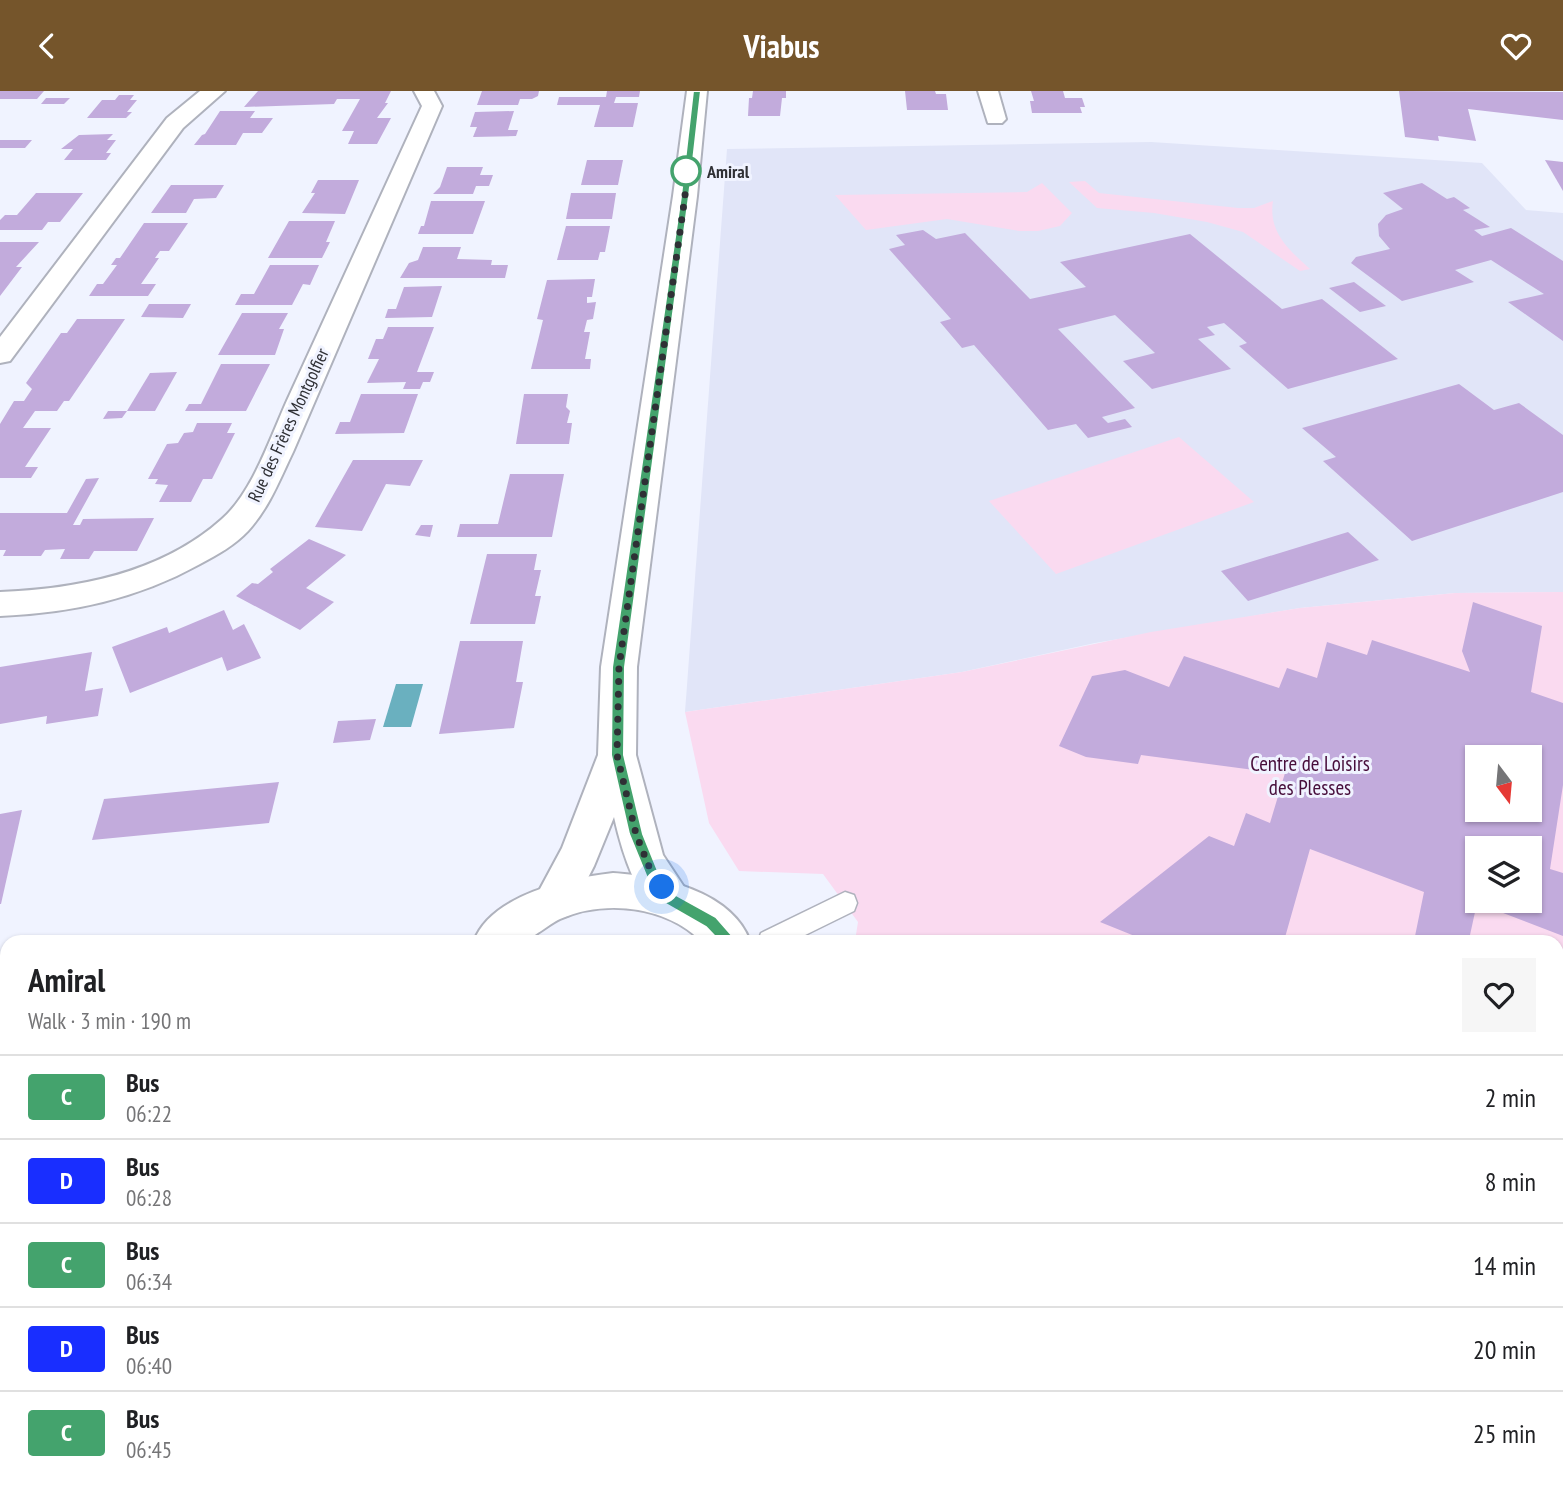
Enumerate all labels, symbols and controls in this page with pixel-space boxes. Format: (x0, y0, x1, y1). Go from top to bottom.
text: Viabus (743, 25, 820, 67)
icon: back (28, 27, 66, 65)
icon: heart (1497, 27, 1535, 65)
marker: Amiral (671, 156, 701, 186)
place label: Amiral (706, 160, 750, 183)
street label: Rue des Frères Montgolfier (242, 344, 334, 505)
north arrow (1465, 745, 1542, 823)
map controls (1465, 745, 1542, 913)
park label: Centre de Loisirs des Plesses (1250, 750, 1370, 801)
button: layers (1465, 836, 1542, 913)
your location (644, 869, 679, 904)
text: Amiral (28, 958, 105, 1001)
button: heart (1462, 958, 1536, 1032)
text: Walk · 3 min · 190 m (28, 1006, 191, 1035)
text: Bus (126, 1066, 159, 1099)
text: C (61, 1081, 72, 1112)
text: 2 min (1485, 1081, 1536, 1114)
text: 06:22 (126, 1099, 172, 1128)
text: Bus (126, 1150, 159, 1183)
text: D (60, 1165, 73, 1196)
text: 8 min (1485, 1165, 1536, 1198)
text: 06:28 (126, 1183, 172, 1212)
text: Bus (126, 1234, 159, 1267)
text: C (61, 1249, 72, 1280)
text: 14 min (1473, 1249, 1536, 1282)
text: 06:34 (126, 1267, 172, 1296)
text: Bus (126, 1318, 159, 1351)
text: D (60, 1333, 73, 1364)
text: 20 min (1473, 1333, 1536, 1366)
text: 06:40 (126, 1351, 172, 1380)
text: Bus (126, 1402, 159, 1435)
text: C (61, 1417, 72, 1448)
text: 25 min (1473, 1417, 1536, 1450)
text: 06:45 (126, 1435, 172, 1464)

